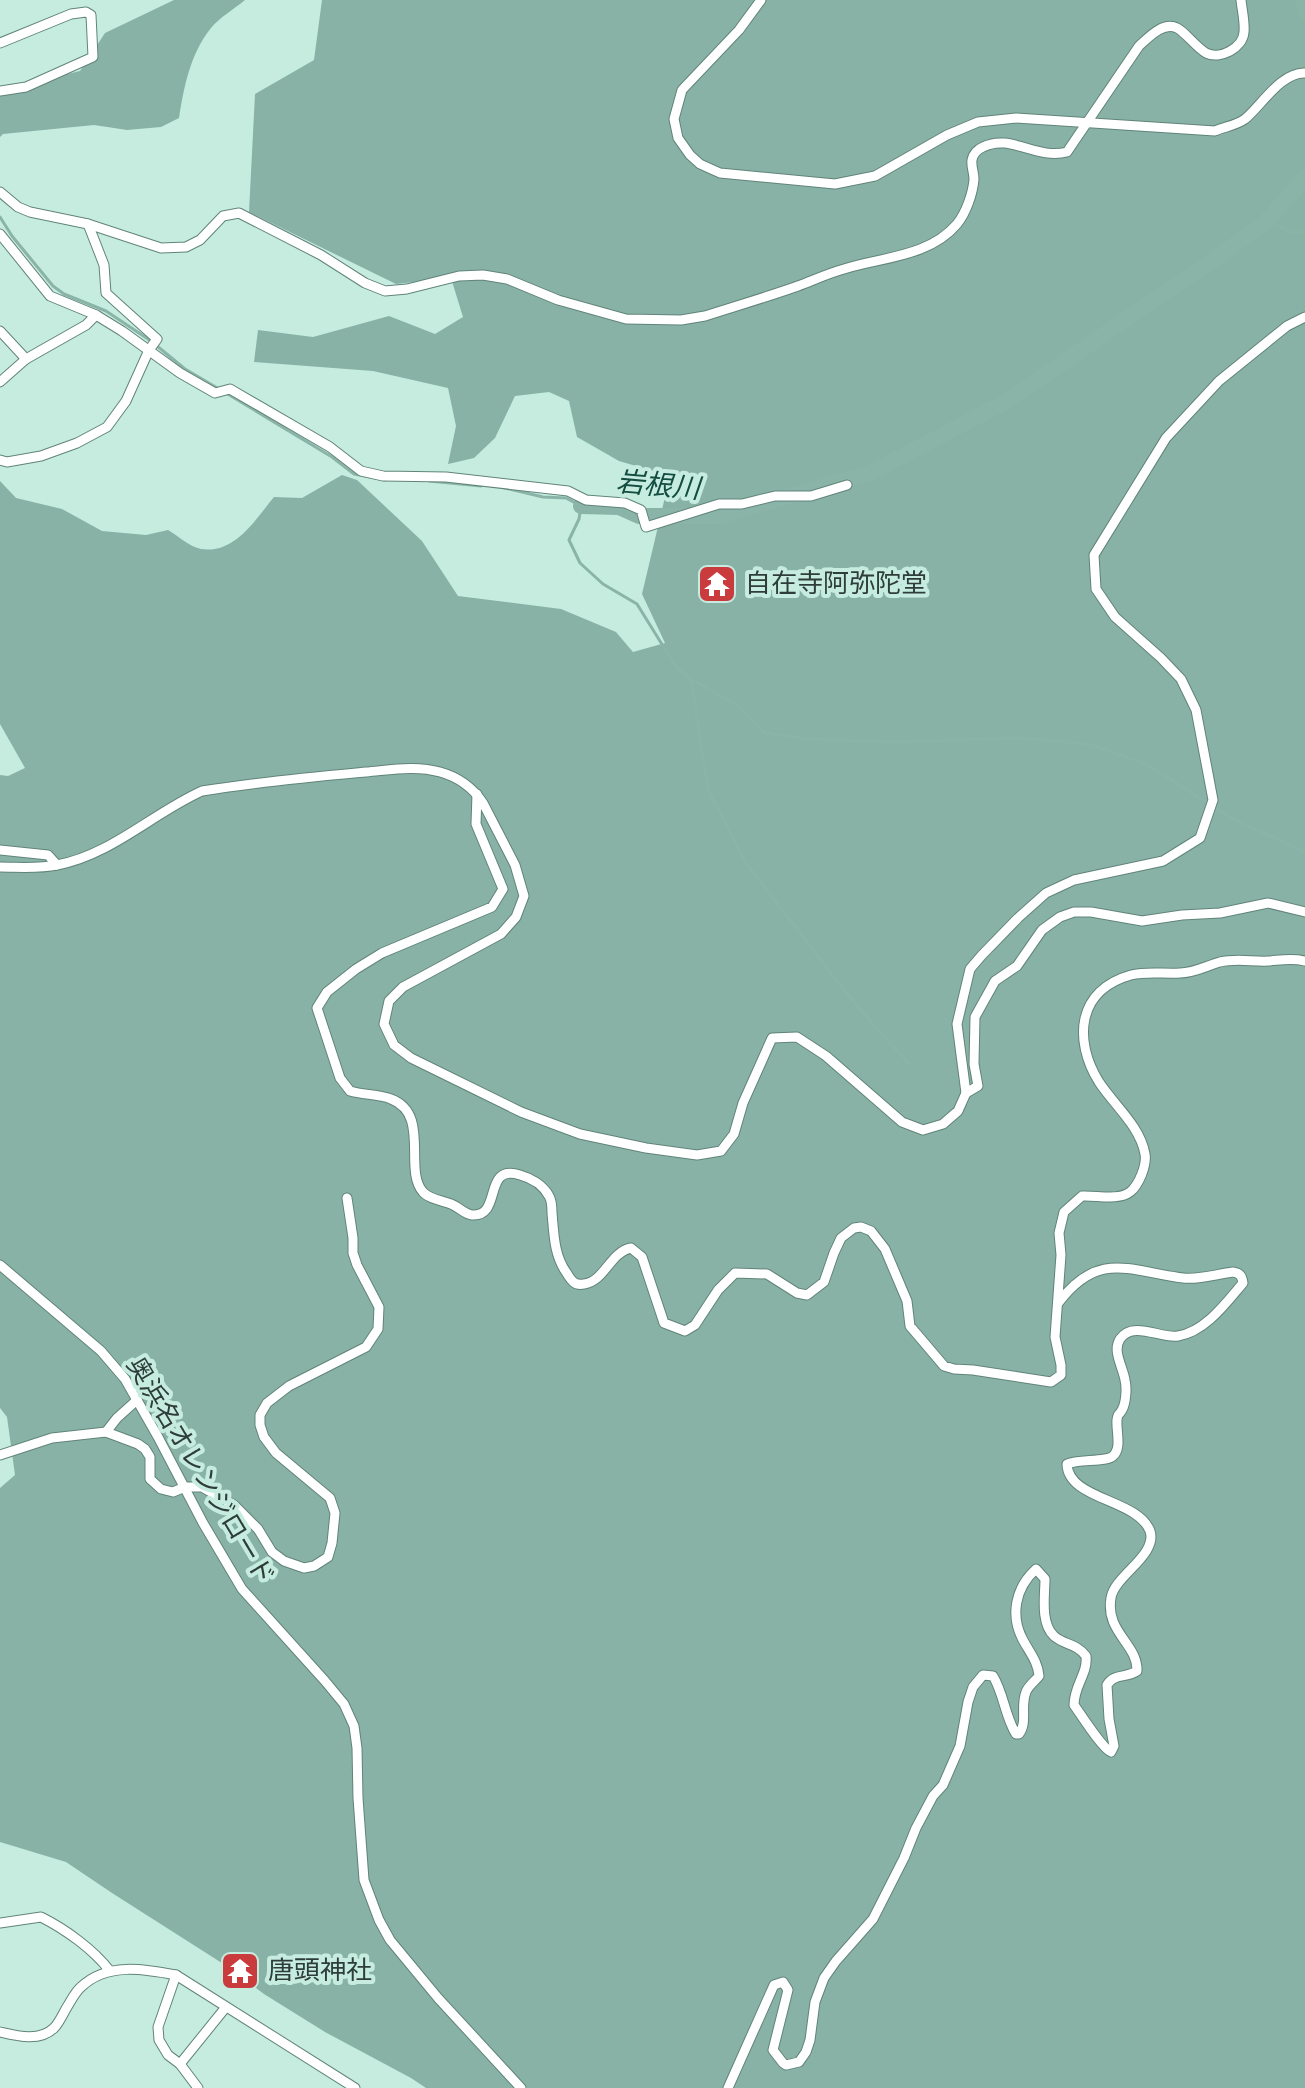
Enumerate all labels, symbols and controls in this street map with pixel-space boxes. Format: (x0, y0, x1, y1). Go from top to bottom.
water label: 岩根川 (614, 461, 705, 511)
temple icon: 自在寺阿弥陀堂 (696, 563, 738, 605)
place label: 自在寺阿弥陀堂 (745, 564, 927, 604)
street label: 奥浜名オレンジロード (116, 1349, 284, 1593)
temple icon: 唐頭神社 (219, 1950, 261, 1992)
place label: 唐頭神社 (268, 1951, 372, 1991)

